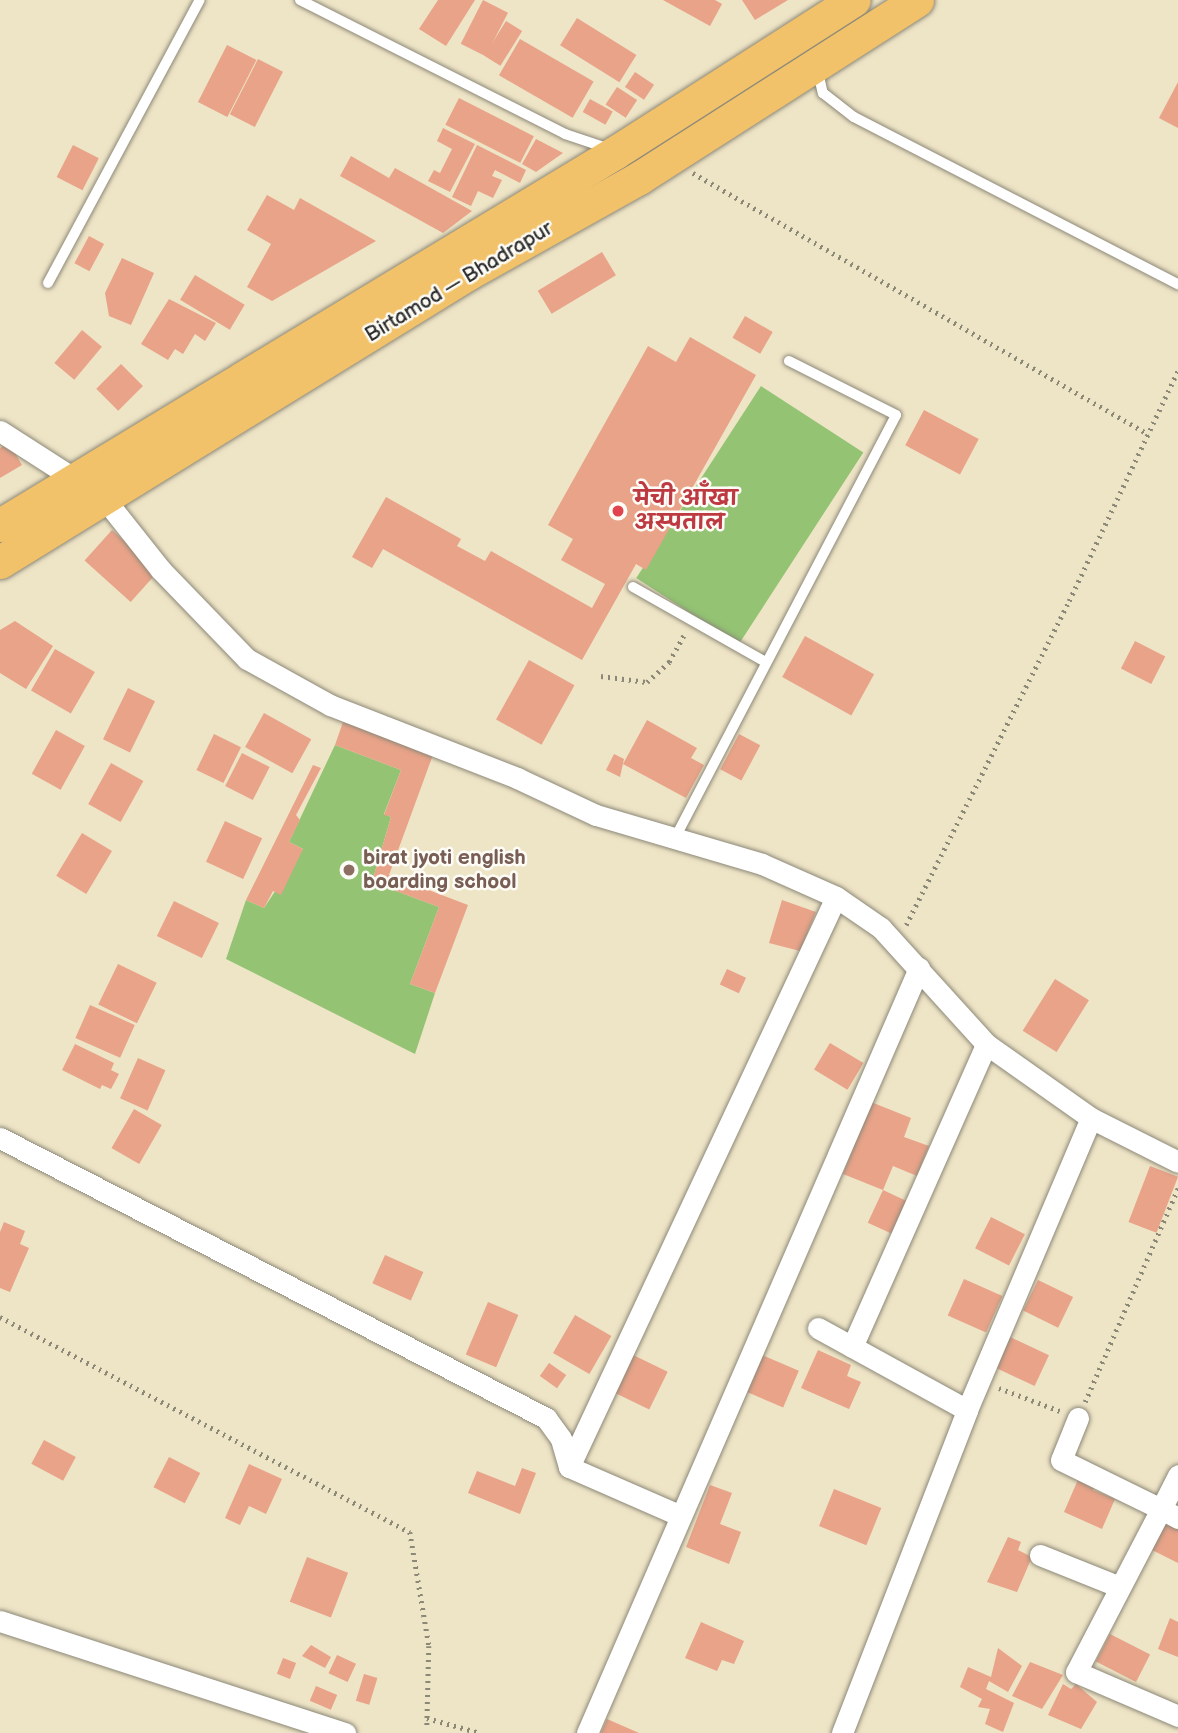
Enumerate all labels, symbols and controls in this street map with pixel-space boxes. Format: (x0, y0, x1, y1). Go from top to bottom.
street label: Birtamod — Bhadrapur (360, 216, 558, 348)
place label: मेची आँखा अस्पताल (634, 486, 738, 536)
marker: मेची आँखा अस्पताल (608, 501, 628, 521)
place label: birat jyoti english boarding school (363, 845, 526, 895)
marker: birat jyoti english boarding school (341, 862, 357, 878)

